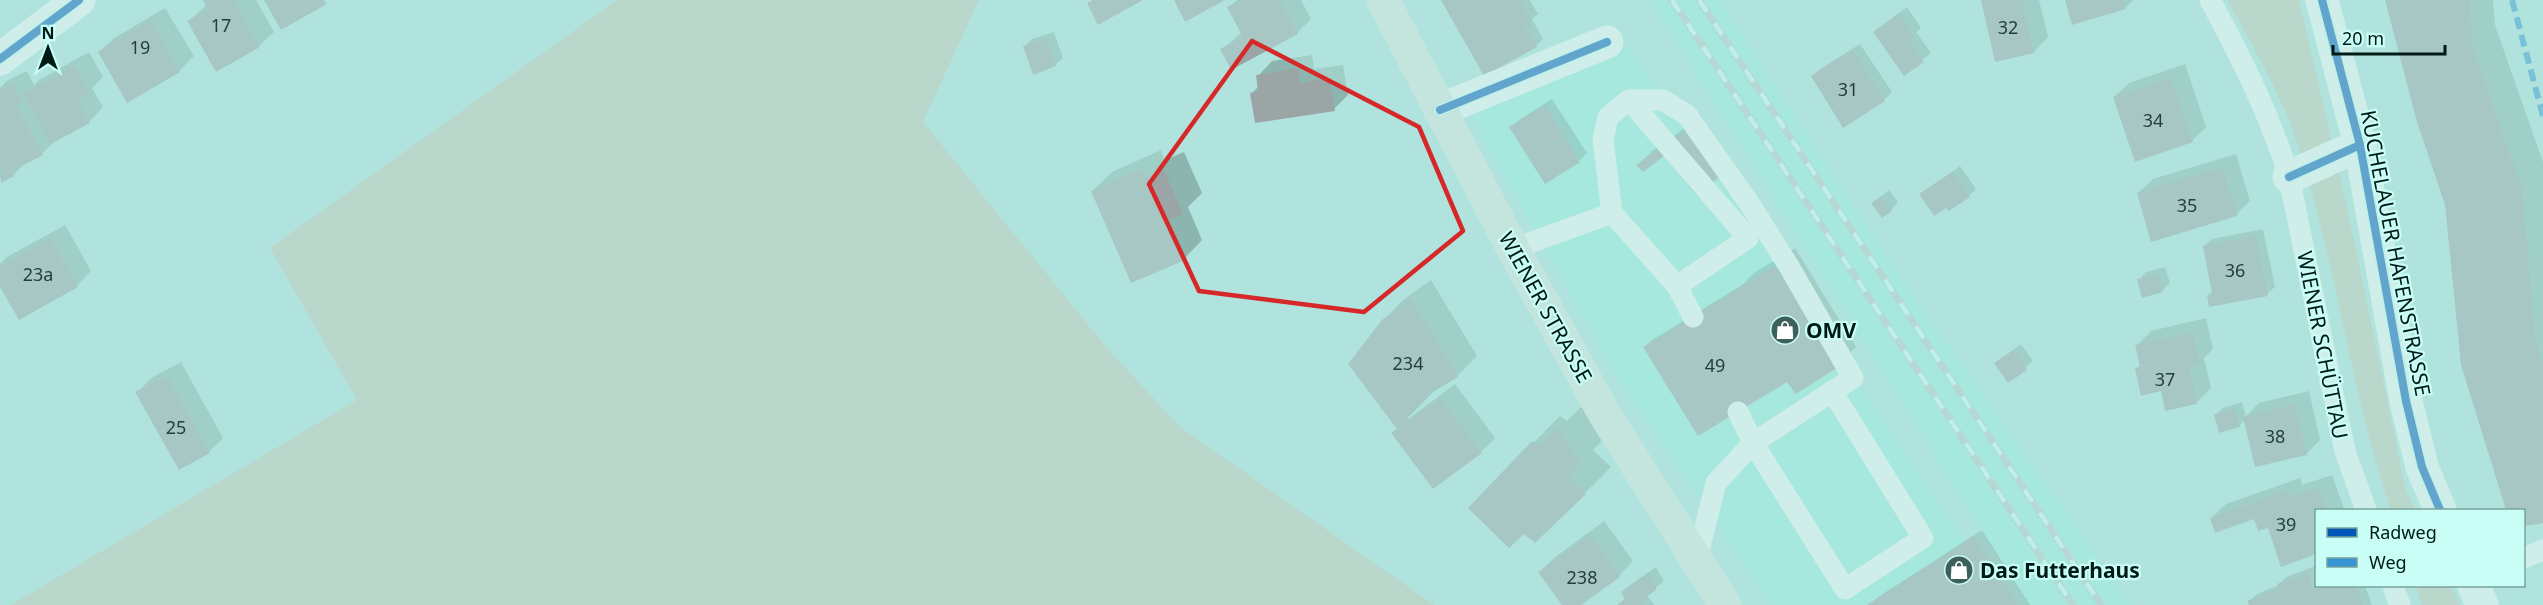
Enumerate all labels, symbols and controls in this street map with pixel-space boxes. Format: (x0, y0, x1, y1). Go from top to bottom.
house number: 17 (211, 13, 231, 37)
house number: 32 (1998, 15, 2018, 39)
north arrow (18, 18, 78, 78)
scale bar (2333, 18, 2446, 56)
text: N (41, 22, 55, 44)
text: 20 m (2342, 26, 2384, 50)
house number: 19 (130, 35, 150, 59)
house number: 31 (1838, 77, 1858, 101)
house number: 34 (2143, 108, 2163, 132)
street label: KUCHELAUER HAFENSTRASSE (2355, 108, 2437, 398)
house number: 35 (2177, 193, 2197, 217)
street label: WIENER STRASSE (1493, 226, 1599, 388)
street label: WIENER SCHÜTTAU (2291, 248, 2355, 442)
house number: 36 (2225, 258, 2245, 282)
house number: 23a (23, 262, 53, 286)
shop icon: OMV (1769, 314, 1801, 346)
place label: OMV (1806, 316, 1856, 344)
house number: 234 (1393, 351, 1423, 375)
house number: 49 (1705, 353, 1725, 377)
house number: 37 (2155, 367, 2175, 391)
house number: 25 (166, 415, 186, 439)
house number: 38 (2265, 424, 2285, 448)
legend (2315, 509, 2525, 587)
house number: 39 (2276, 512, 2296, 536)
text: Radweg (2369, 520, 2437, 544)
text: Weg (2369, 550, 2407, 574)
shop icon: Das Futterhaus (1943, 554, 1975, 586)
place label: Das Futterhaus (1980, 556, 2140, 584)
house number: 238 (1567, 565, 1597, 589)

